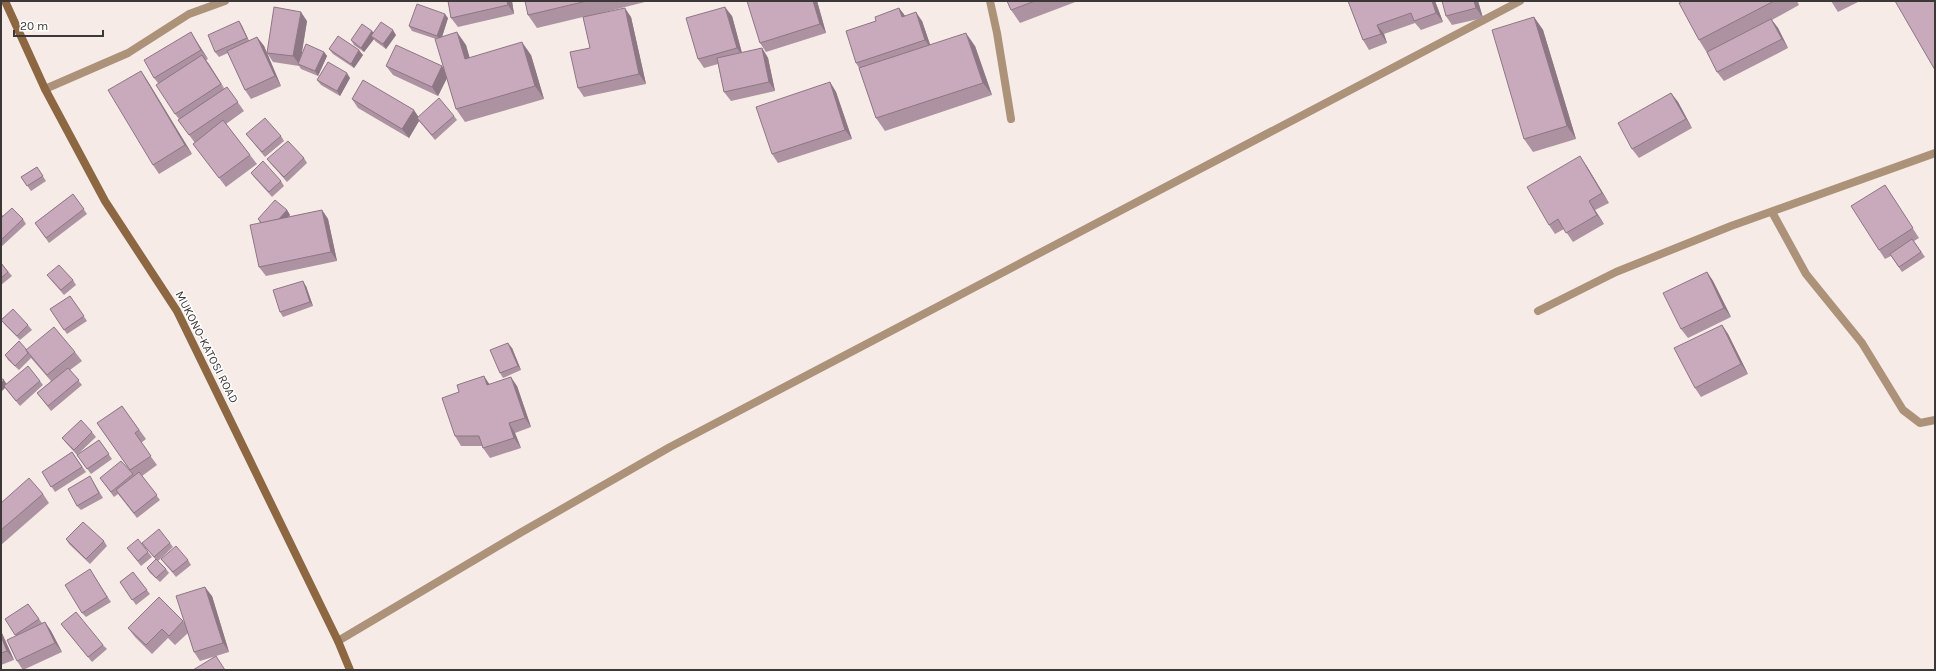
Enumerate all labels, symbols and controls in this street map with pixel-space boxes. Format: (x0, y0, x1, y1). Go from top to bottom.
scale bar (14, 12, 103, 38)
text: 20 m (20, 19, 48, 33)
street label: MUKONO-KATOSI ROAD (173, 289, 241, 405)

